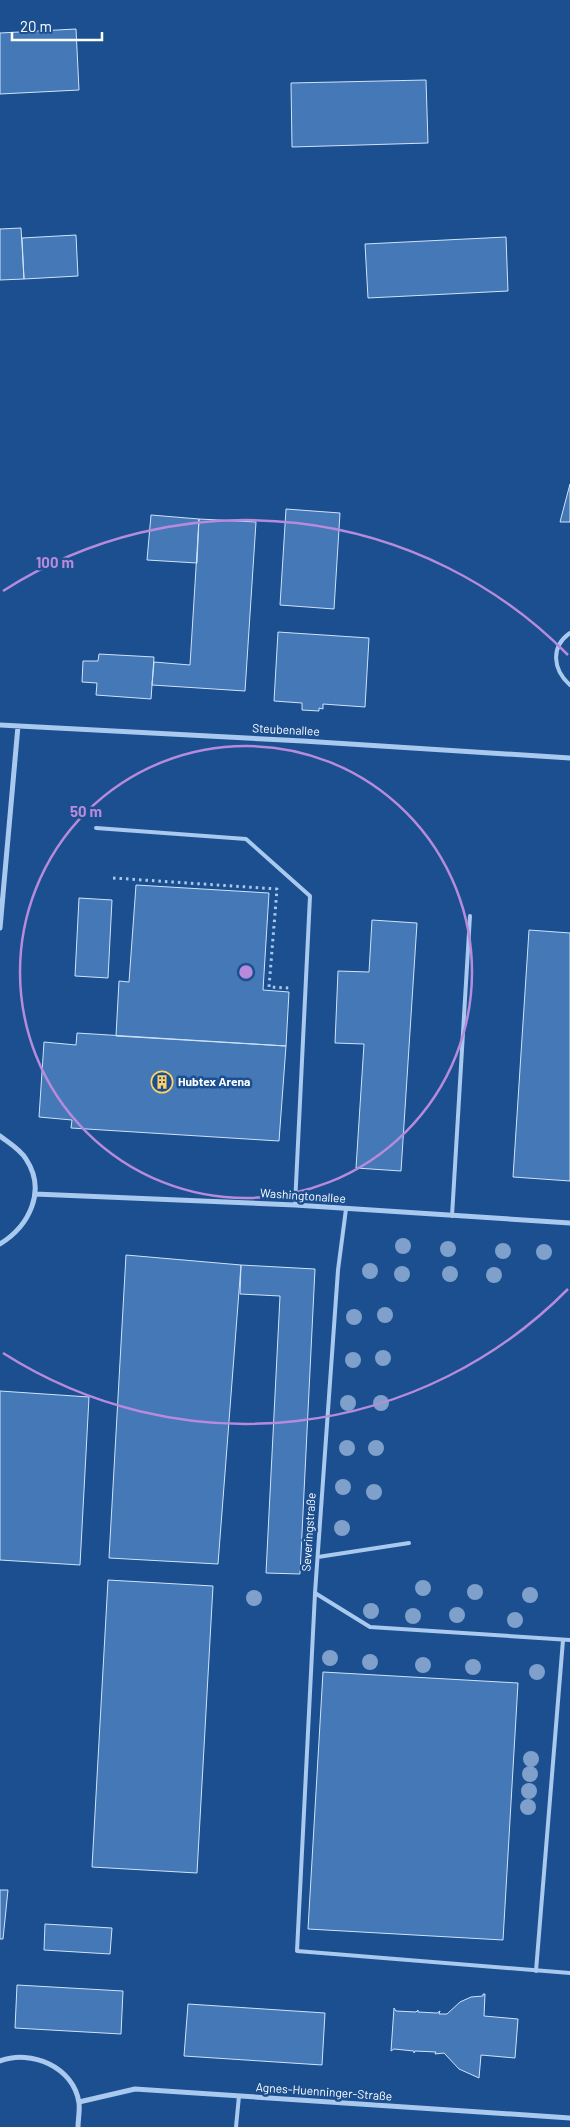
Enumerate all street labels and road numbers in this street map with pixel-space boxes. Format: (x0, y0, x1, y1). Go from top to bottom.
street label: Steubenallee (252, 720, 320, 738)
street label: Washingtonallee (260, 1185, 346, 1205)
street label: Severingstraße (298, 1492, 318, 1572)
street label: Agnes-Huenninger-Straße (255, 2079, 393, 2103)

